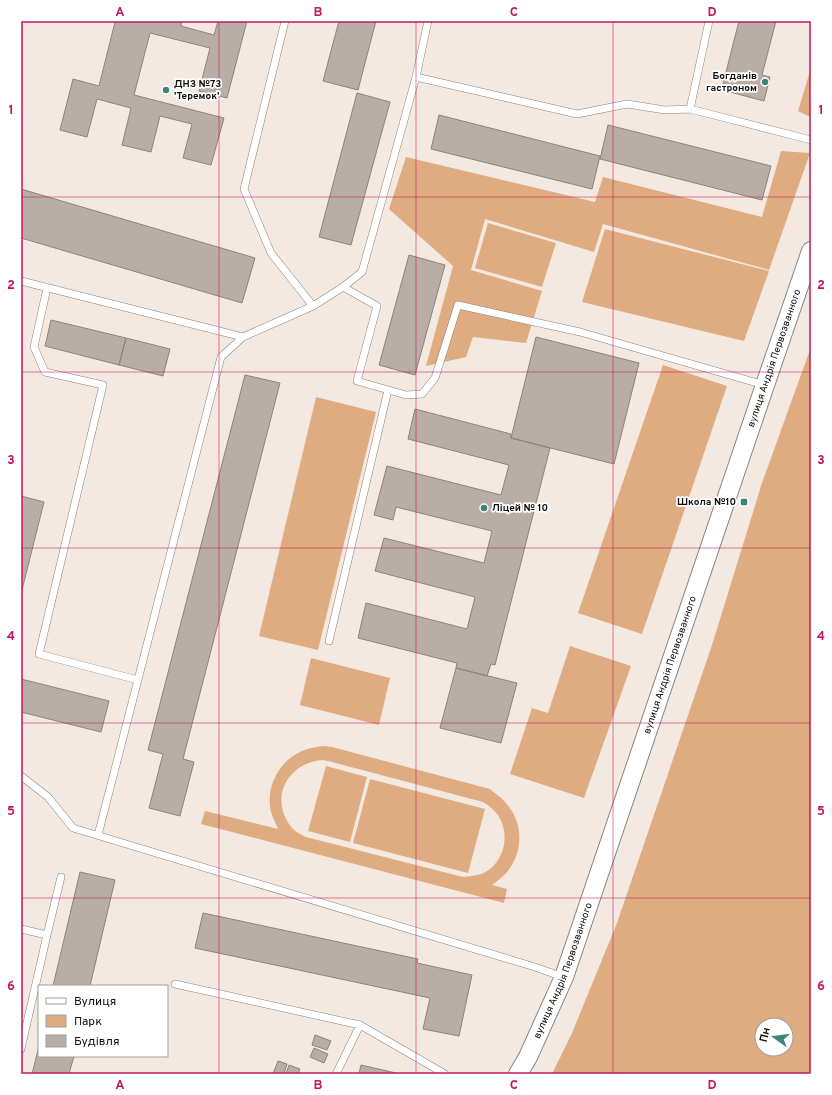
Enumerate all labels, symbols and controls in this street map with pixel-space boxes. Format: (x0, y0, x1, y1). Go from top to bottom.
text: A (115, 5, 125, 21)
text: B (314, 5, 323, 21)
text: C (510, 5, 518, 21)
text: D (707, 5, 717, 21)
place label: Богданів гастроном (706, 70, 757, 95)
marker: Богданів гастроном (760, 77, 770, 87)
place label: ДНЗ №73 'Теремок' (174, 78, 221, 103)
marker: ДНЗ №73 'Теремок' (161, 85, 171, 95)
text: 1 (8, 103, 14, 119)
text: 1 (818, 103, 824, 119)
text: 2 (7, 278, 15, 294)
text: 2 (817, 278, 825, 294)
street label: вулиця Андрія Первозванного (745, 287, 804, 429)
text: 3 (7, 453, 15, 469)
text: 3 (817, 453, 825, 469)
place label: Школа №10 (677, 496, 736, 509)
marker: Школа №10 (739, 497, 749, 507)
place label: Ліцей № 10 (492, 502, 548, 515)
marker: Ліцей № 10 (479, 503, 489, 513)
street label: вулиця Андрія Первозванного (640, 594, 700, 736)
text: 4 (7, 629, 15, 645)
text: 4 (817, 629, 825, 645)
text: 5 (7, 804, 15, 820)
text: 5 (817, 804, 825, 820)
street label: вулиця Андрія Первозванного (531, 901, 595, 1041)
text: 6 (7, 979, 15, 995)
text: 6 (817, 979, 825, 995)
legend (38, 985, 168, 1057)
text: Вулиця (74, 994, 116, 1010)
text: Парк (74, 1014, 102, 1030)
north arrow (754, 1017, 794, 1057)
text: Пн (757, 1026, 774, 1044)
text: Будівля (74, 1034, 120, 1050)
text: A (115, 1078, 125, 1094)
text: B (314, 1078, 323, 1094)
text: C (510, 1078, 518, 1094)
text: D (707, 1078, 717, 1094)

